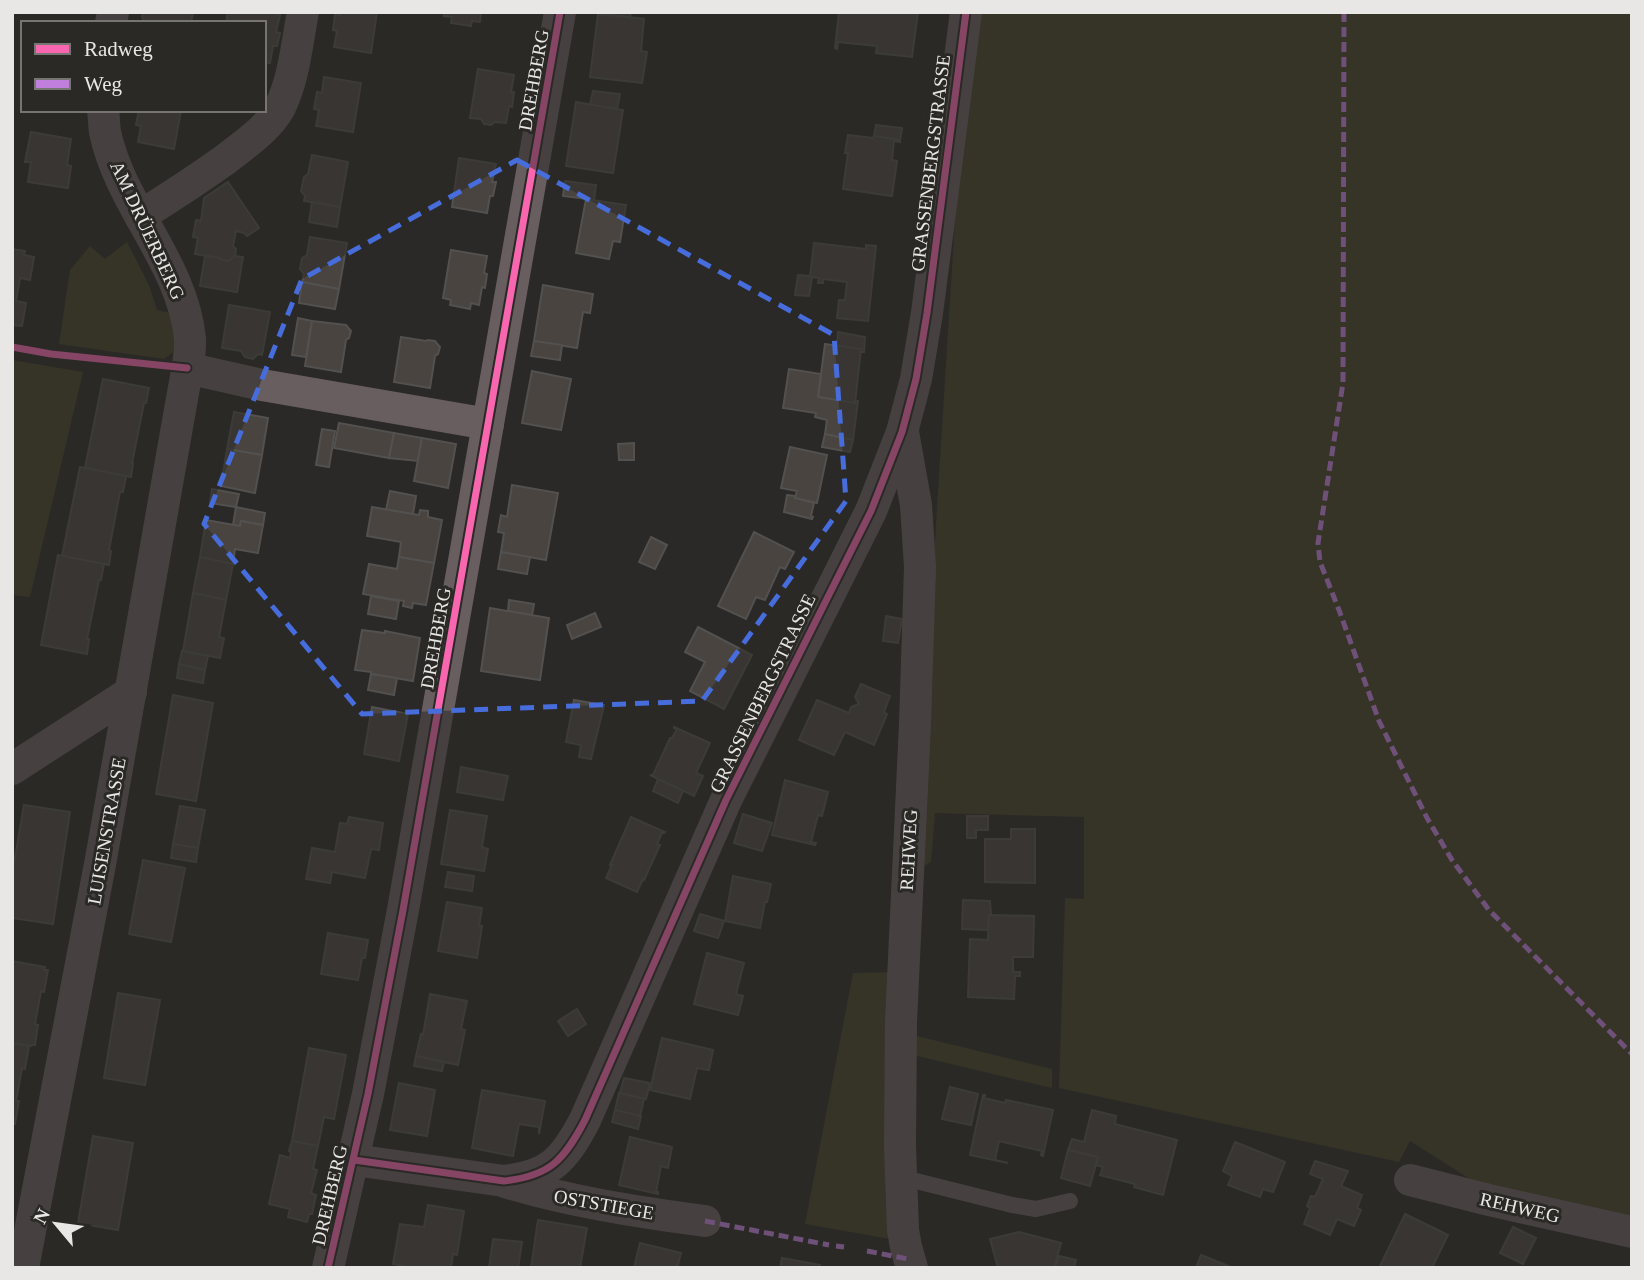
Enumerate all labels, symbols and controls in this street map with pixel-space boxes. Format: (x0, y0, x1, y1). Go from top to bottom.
legend (21, 21, 266, 112)
street label: DREHBERG (514, 28, 553, 132)
text: Radweg (84, 37, 153, 61)
street label: GRASSENBERGSTRASSE (907, 53, 954, 273)
text: Weg (84, 72, 122, 96)
street label: AM DRÜERBERG (106, 158, 189, 303)
street label: DREHBERG (416, 586, 455, 690)
street label: GRASSENBERGSTRASSE (705, 590, 820, 796)
street label: LUISENSTRASSE (83, 756, 130, 906)
street label: REHWEG (896, 809, 921, 891)
street label: DREHBERG (308, 1143, 351, 1247)
street label: OSTSTIEGE (552, 1185, 656, 1224)
street label: REHWEG (1478, 1188, 1562, 1227)
north arrow (21, 1189, 91, 1259)
text: N (29, 1205, 54, 1227)

